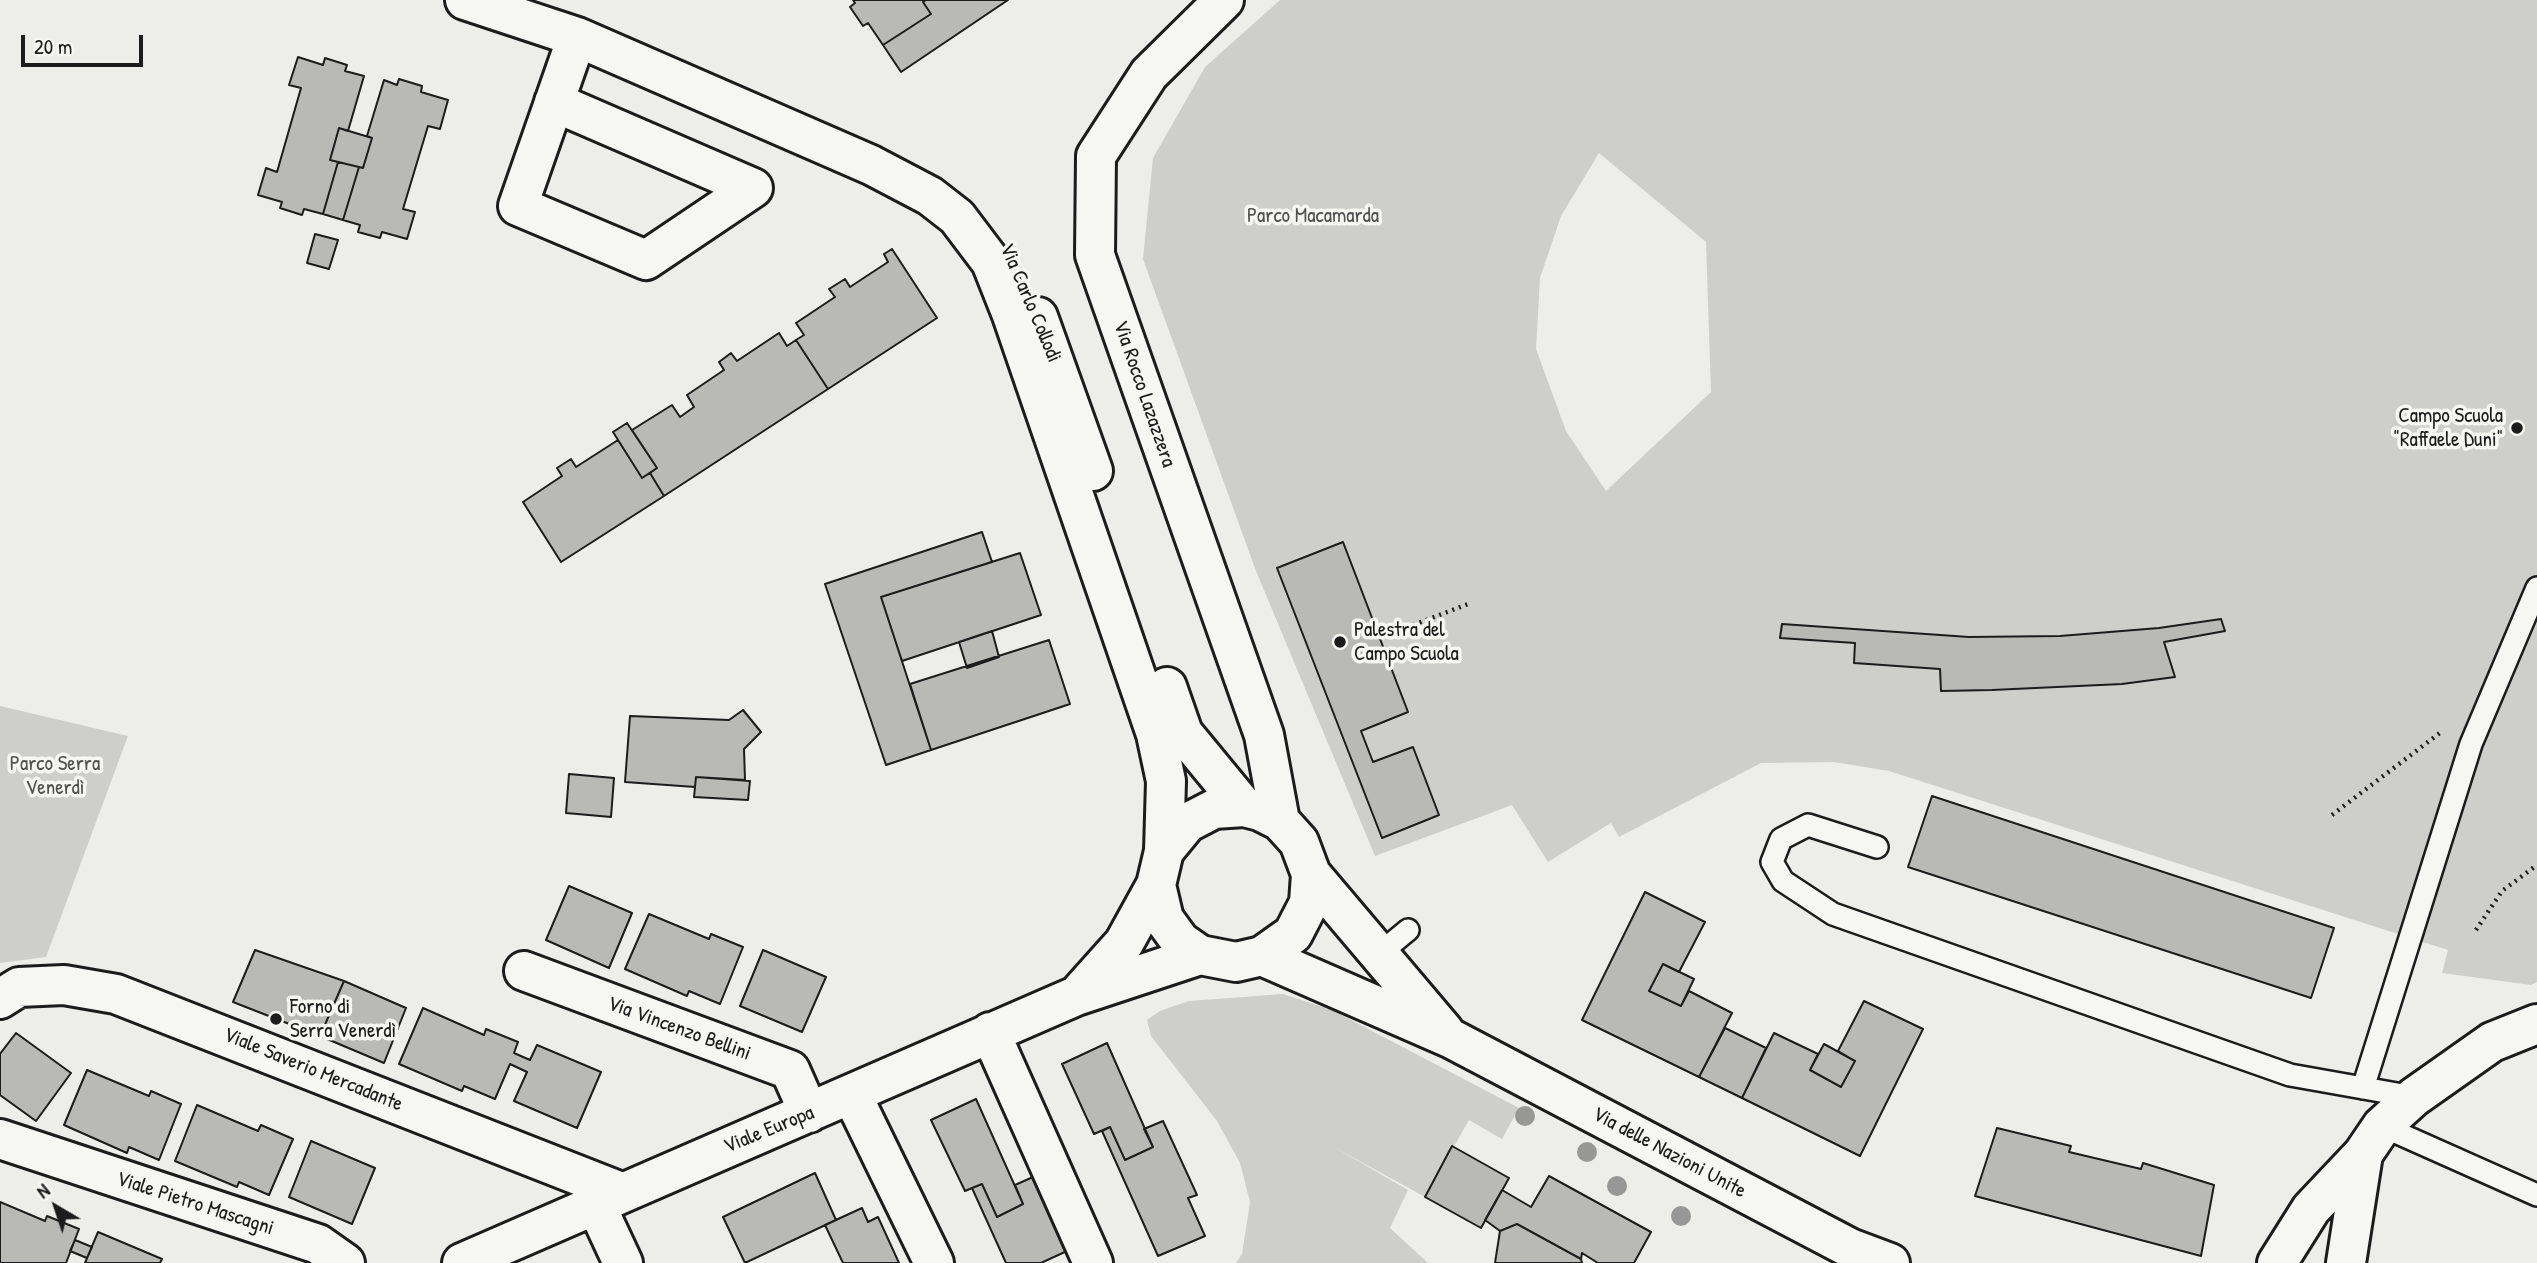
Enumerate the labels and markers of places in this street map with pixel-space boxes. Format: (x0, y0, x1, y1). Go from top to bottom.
place label: Campo Scuola "Raffaele Duni" (2394, 403, 2503, 453)
marker: Campo Scuola "Raffaele Duni" (2509, 420, 2525, 436)
place label: Palestra del Campo Scuola (1354, 617, 1459, 667)
marker: Palestra del Campo Scuola (1332, 634, 1348, 650)
place label: Forno di Serra Venerdì (290, 994, 396, 1044)
marker: Forno di Serra Venerdì (268, 1011, 284, 1027)

